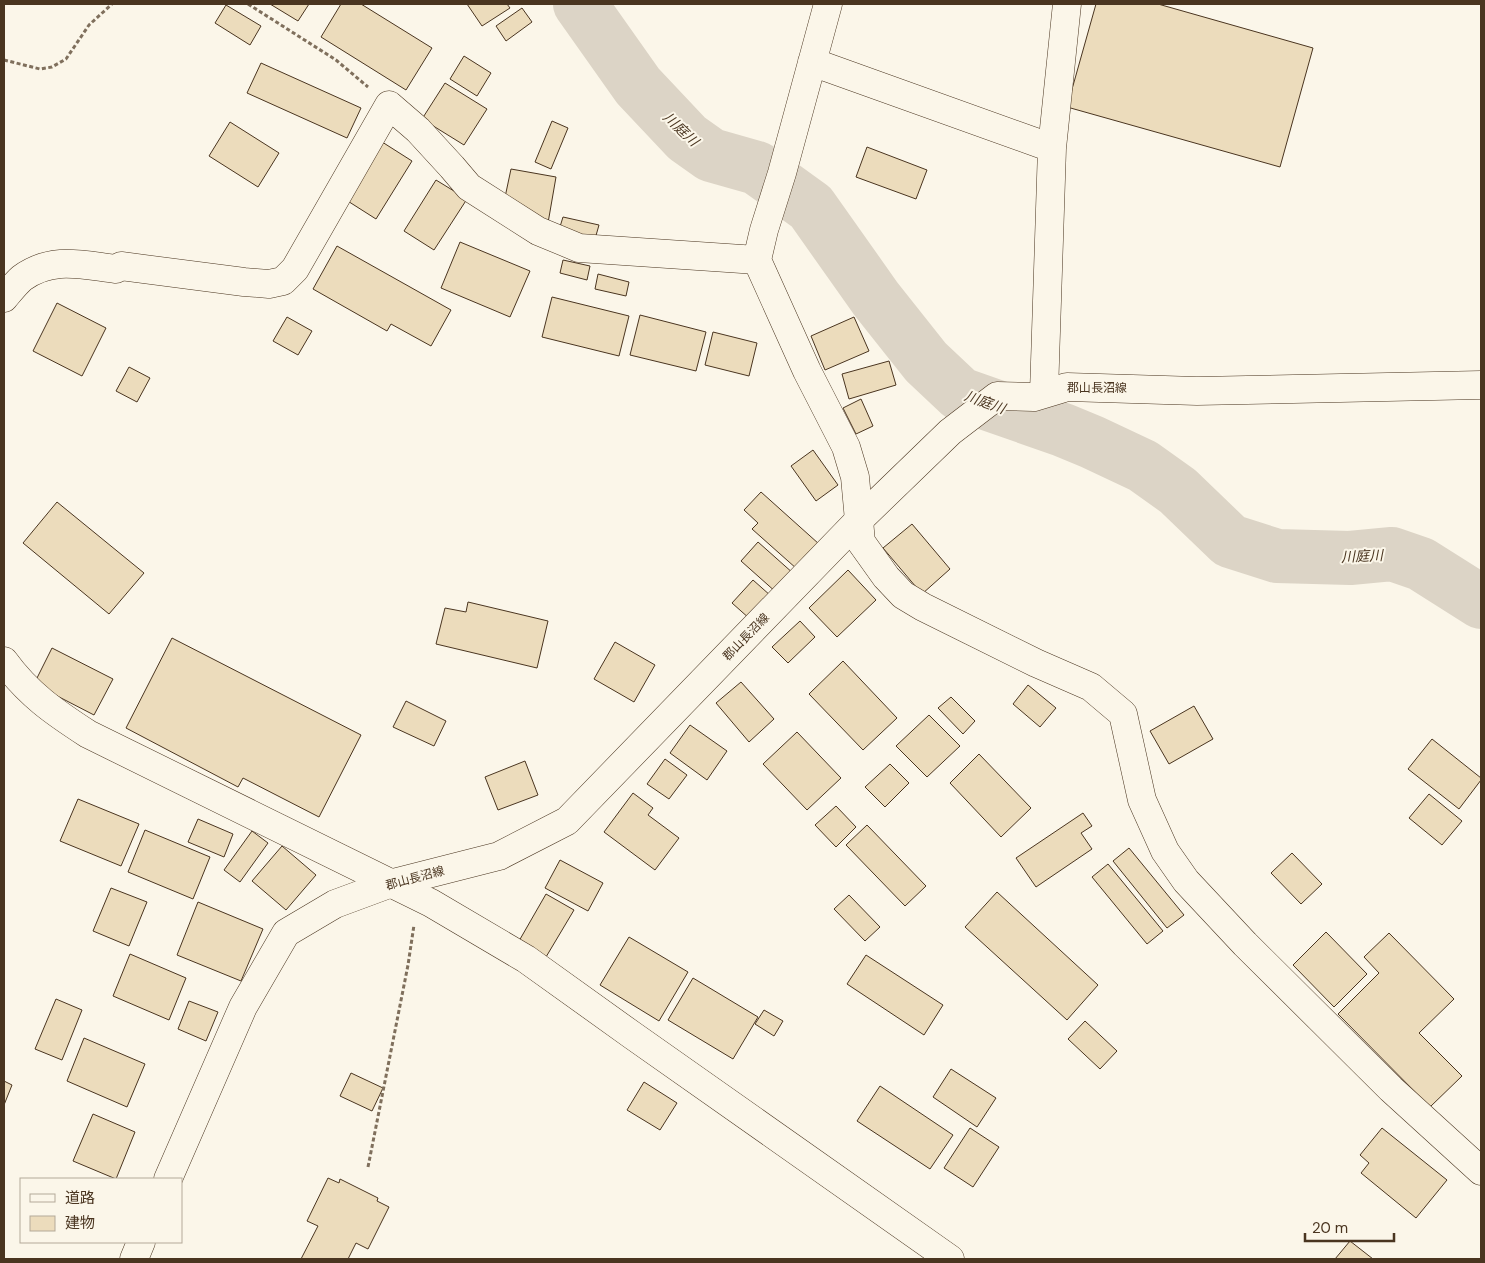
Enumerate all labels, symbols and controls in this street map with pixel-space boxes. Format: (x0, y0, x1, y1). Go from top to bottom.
water label: 川庭川 (660, 108, 704, 151)
street label: 郡山長沼線 (1067, 380, 1127, 396)
water label: 川庭川 (962, 386, 1010, 418)
water label: 川庭川 (1341, 546, 1385, 566)
street label: 郡山長沼線 (719, 610, 773, 664)
street label: 郡山長沼線 (384, 863, 446, 893)
legend (20, 1178, 182, 1243)
text: 道路 (65, 1188, 95, 1208)
scale bar (1305, 1210, 1394, 1242)
text: 建物 (65, 1213, 95, 1233)
text: 20 m (1312, 1218, 1348, 1238)

